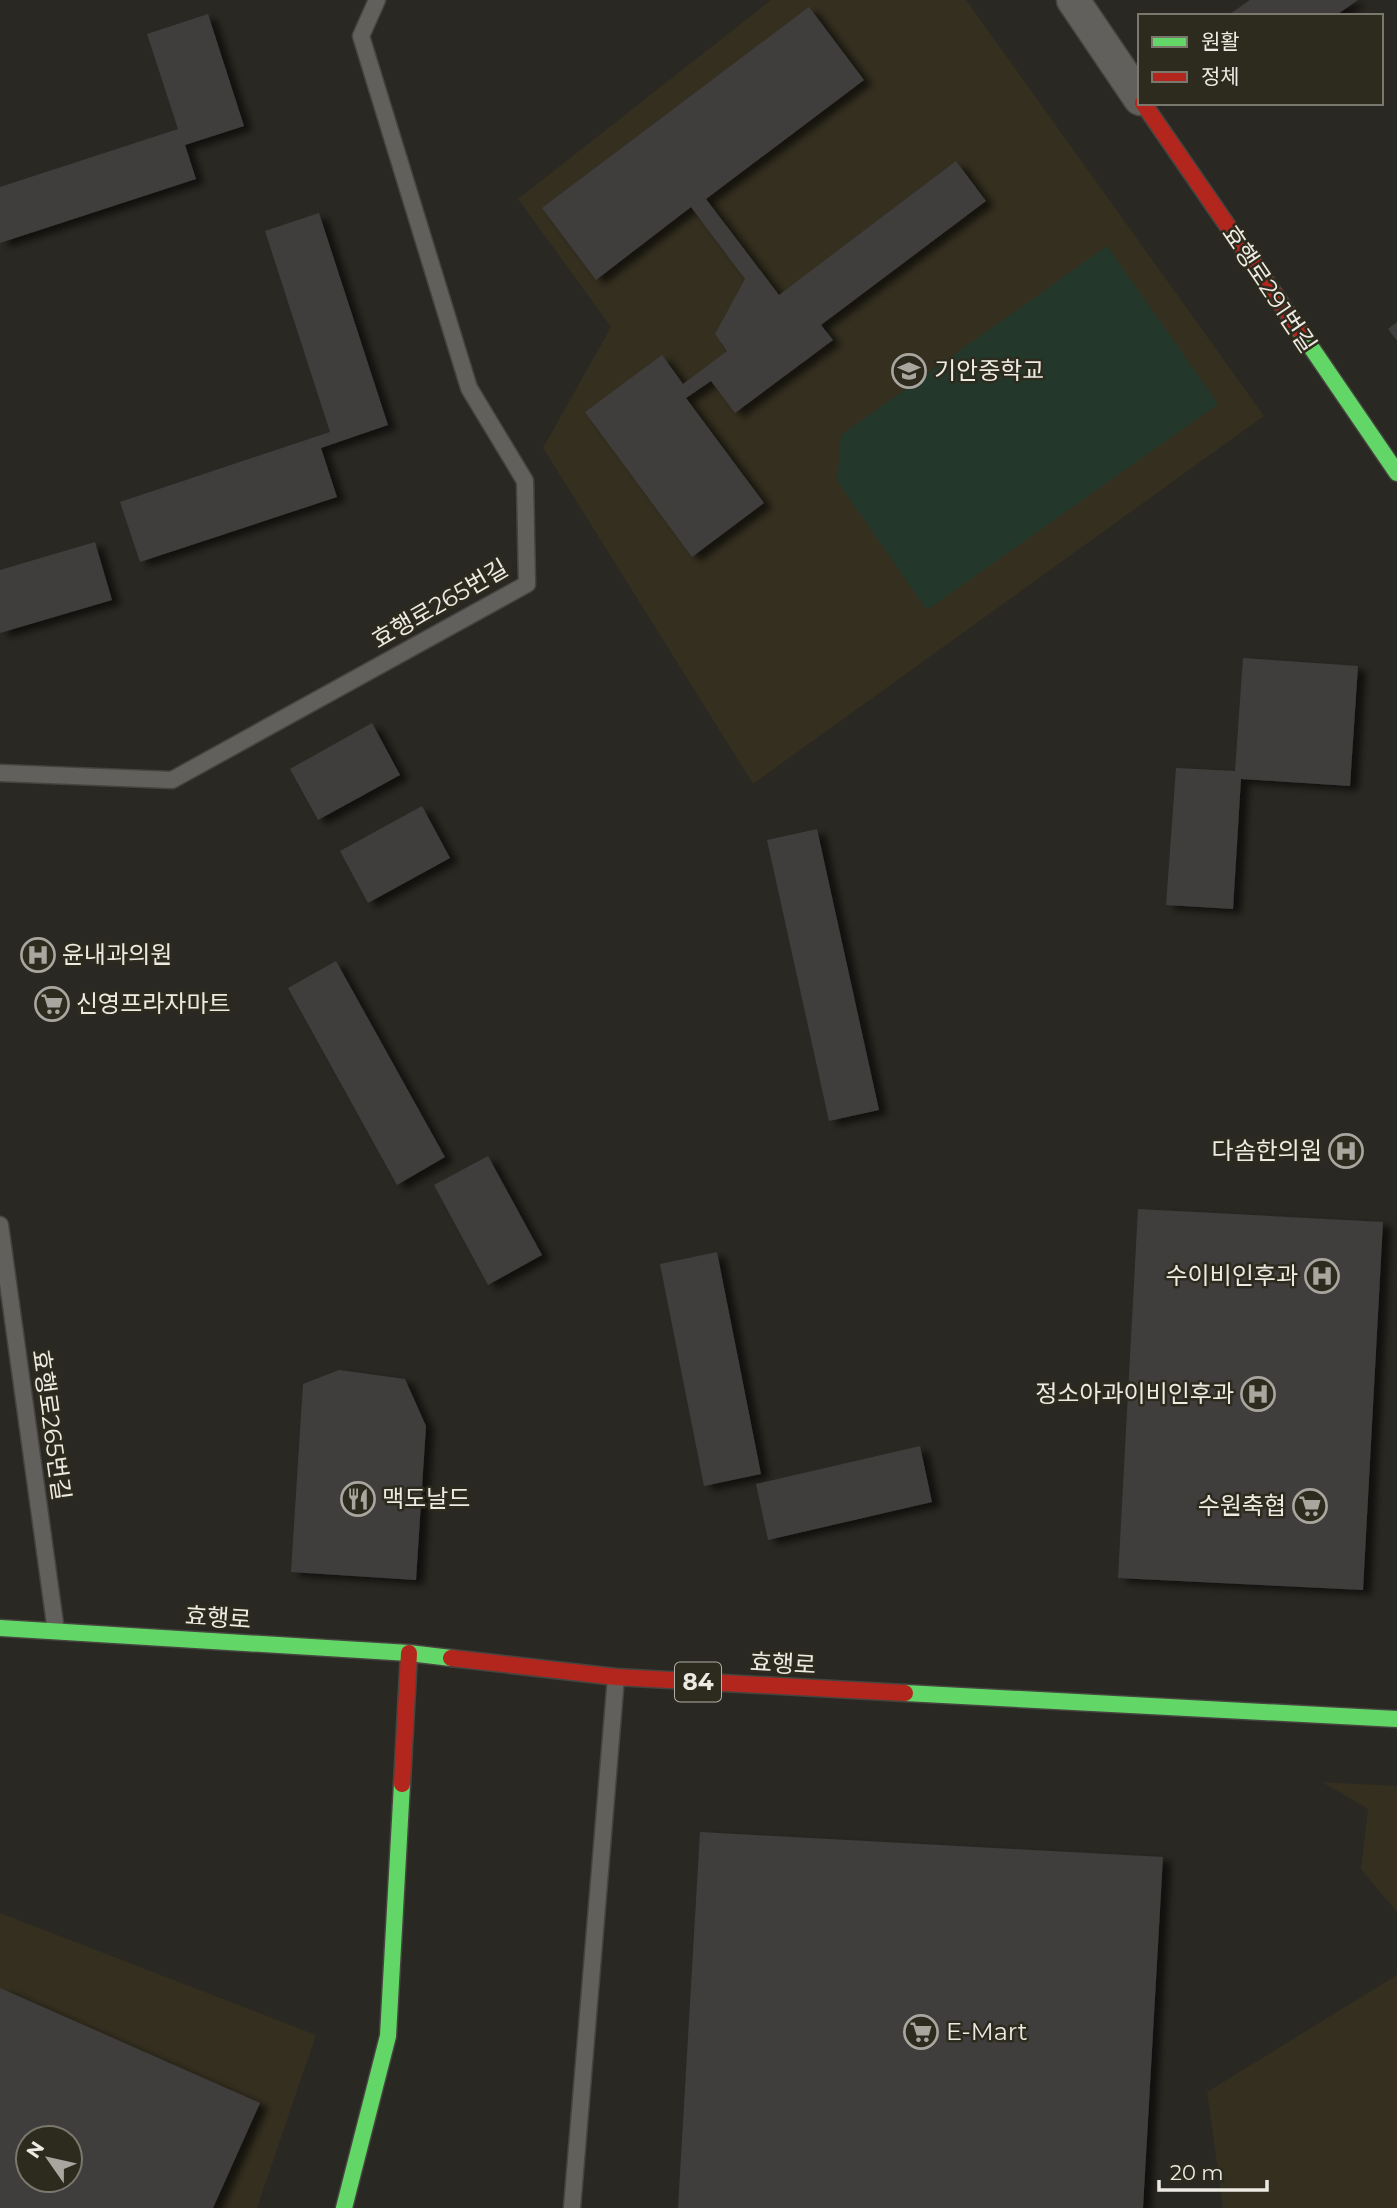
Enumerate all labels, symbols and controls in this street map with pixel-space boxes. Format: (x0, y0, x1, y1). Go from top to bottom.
legend (1138, 14, 1383, 105)
text: 원활 (1201, 29, 1240, 54)
text: 정체 (1201, 64, 1240, 89)
street label: 효행로291번길 (1216, 220, 1323, 358)
school or university icon: 기안중학교 (890, 352, 928, 390)
place label: 기안중학교 (934, 356, 1044, 385)
street label: 효행로265번길 (367, 553, 513, 654)
hospital icon: 윤내과의원 (19, 936, 57, 974)
place label: 윤내과의원 (62, 940, 172, 969)
supermarket icon: 신영프라자마트 (33, 985, 71, 1023)
place label: 신영프라자마트 (76, 989, 231, 1018)
hospital icon: 다솜한의원 (1327, 1132, 1365, 1170)
place label: 다솜한의원 (1212, 1136, 1322, 1165)
hospital icon: 수이비인후과 (1303, 1257, 1341, 1295)
place label: 수이비인후과 (1166, 1261, 1298, 1290)
street label: 효행로265번길 (27, 1348, 76, 1502)
hospital icon: 정소아과이비인후과 (1239, 1375, 1277, 1413)
place label: 정소아과이비인후과 (1035, 1379, 1234, 1408)
restaurant icon: 맥도날드 (339, 1480, 377, 1518)
place label: 맥도날드 (382, 1484, 470, 1513)
supermarket icon: 수원축협 (1291, 1487, 1329, 1525)
place label: 수원축협 (1198, 1491, 1286, 1520)
street label: 효행로 (184, 1601, 252, 1634)
street label: 효행로 (749, 1647, 817, 1680)
road number: 84 (675, 1662, 721, 1702)
supermarket icon: E-Mart (902, 2013, 940, 2051)
place label: E-Mart (946, 2017, 1028, 2046)
north arrow (14, 2124, 84, 2194)
text: N (21, 2137, 49, 2163)
scale bar (1159, 2148, 1268, 2192)
text: 20 m (1170, 2160, 1224, 2185)

